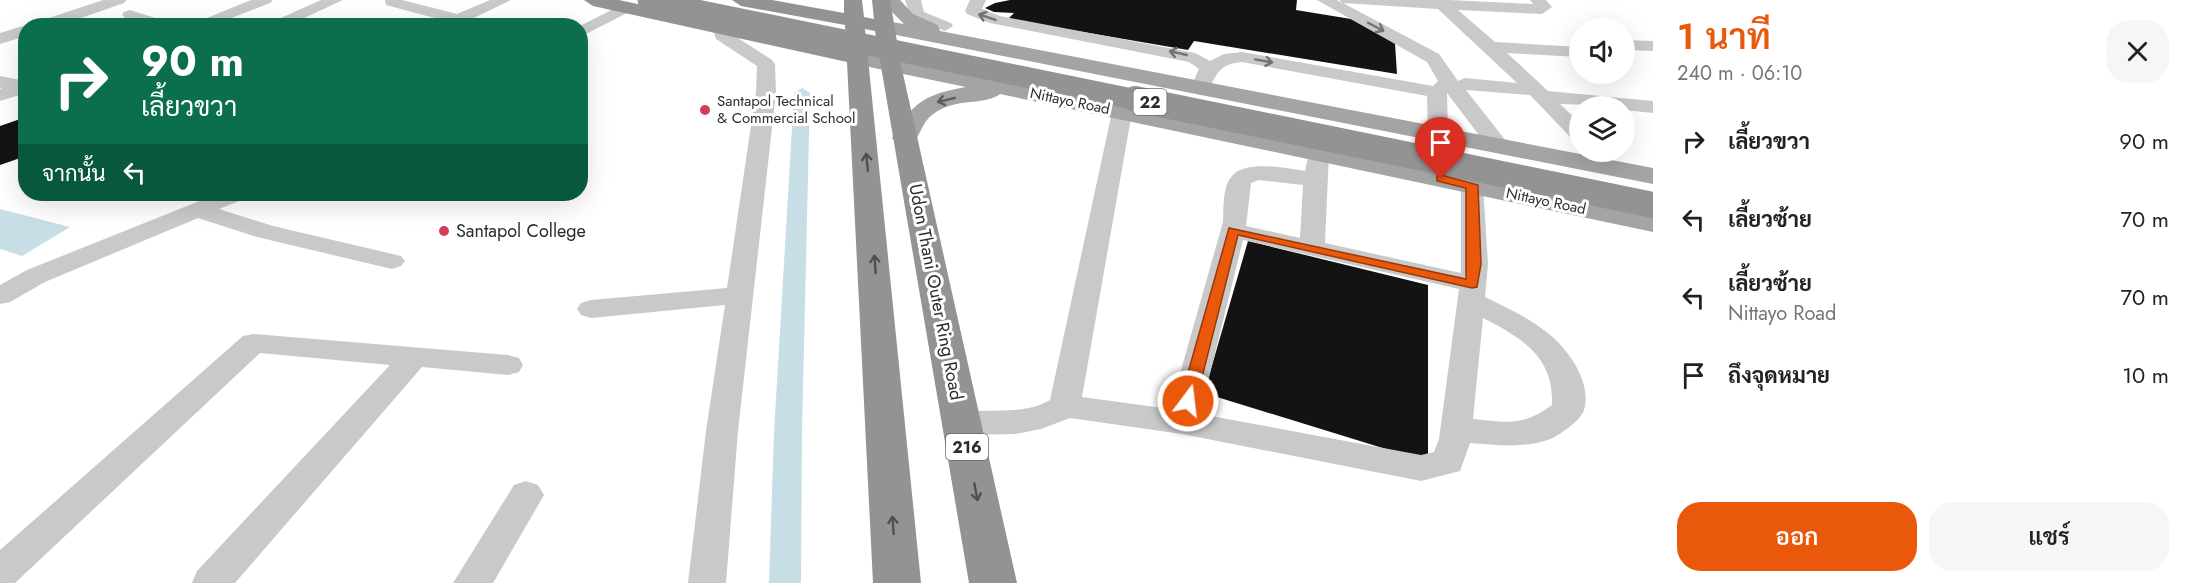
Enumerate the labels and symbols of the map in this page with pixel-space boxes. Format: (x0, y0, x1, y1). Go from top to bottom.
one-way arrow (978, 10, 997, 21)
one-way arrow (1367, 22, 1385, 33)
one-way arrow (1169, 47, 1188, 58)
one-way arrow (1254, 56, 1273, 67)
street label: Nittayo Road (1028, 82, 1112, 120)
road number: 22 (1134, 89, 1166, 115)
place label: Santapol Technical & Commercial School (717, 90, 855, 129)
one-way arrow (937, 94, 956, 106)
marker: Santapol Technical & Commercial School (698, 103, 712, 117)
pin (1415, 117, 1466, 179)
one-way arrow (861, 153, 872, 173)
street label: Udon Thani Outer Ring Road (902, 182, 970, 402)
street label: Nittayo Road (1504, 182, 1588, 220)
place label: Santapol College (456, 218, 586, 244)
marker: Santapol College (437, 224, 451, 238)
one-way arrow (869, 255, 880, 275)
position arrow (1156, 369, 1220, 433)
road number: 216 (946, 434, 988, 460)
one-way arrow (971, 481, 982, 501)
one-way arrow (888, 515, 899, 535)

